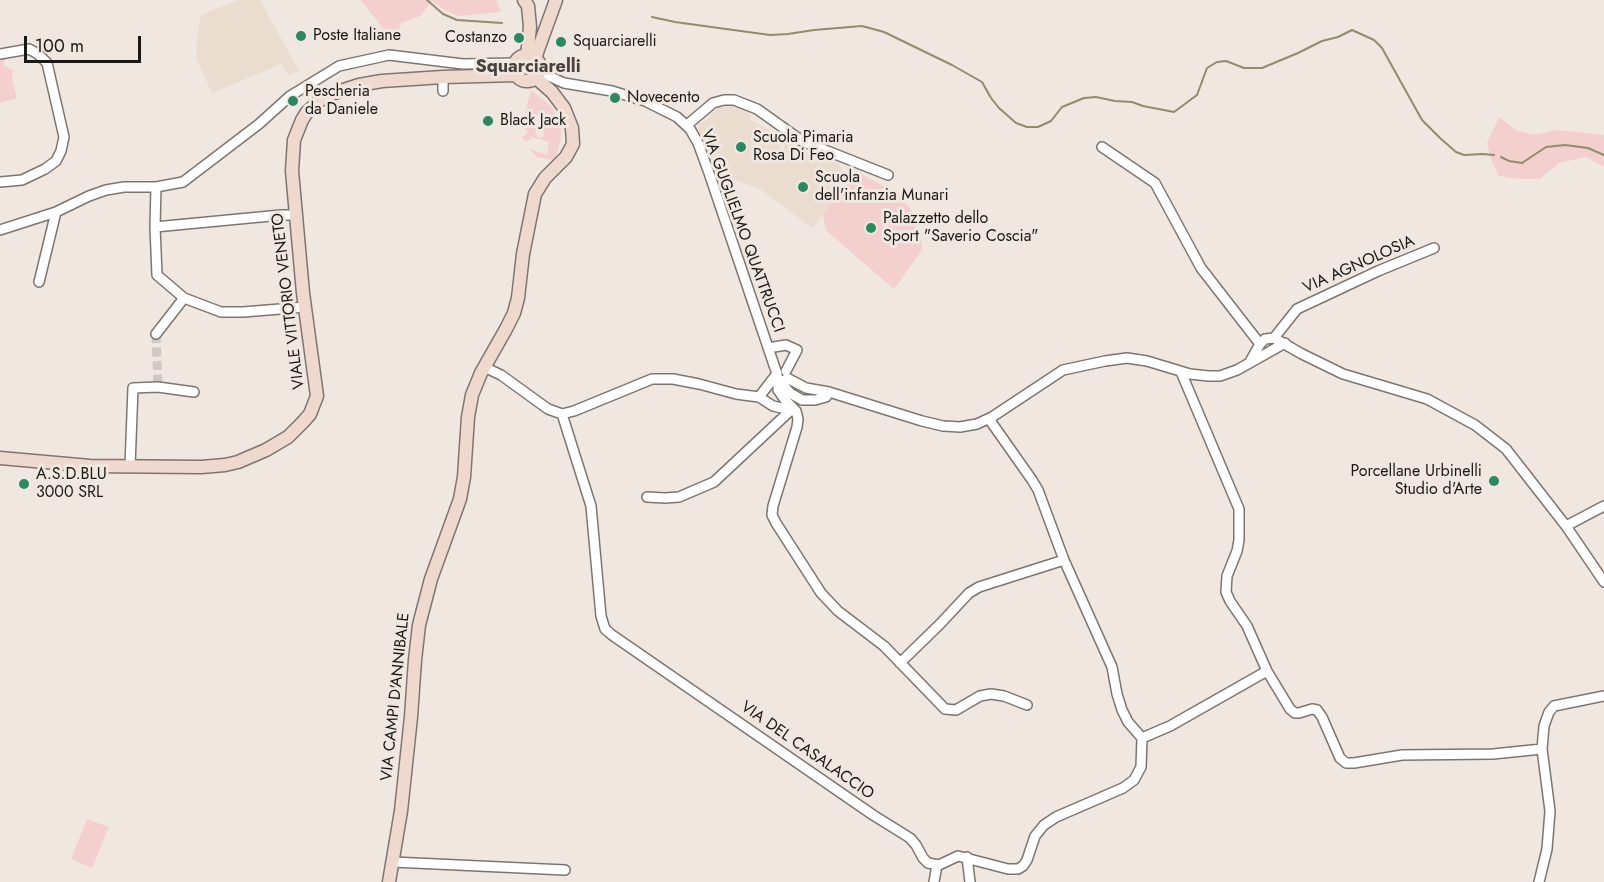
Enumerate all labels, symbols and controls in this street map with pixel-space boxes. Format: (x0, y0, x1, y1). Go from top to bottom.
scale bar (27, 24, 144, 62)
place label: Poste Italiane (313, 26, 401, 46)
place label: Costanzo (445, 28, 507, 48)
marker: Poste Italiane (294, 29, 308, 43)
marker: Costanzo (512, 31, 526, 45)
place label: Squarciarelli (573, 32, 657, 52)
text: 100 m (35, 33, 84, 59)
marker: Squarciarelli (554, 35, 568, 49)
district label: Squarciarelli (475, 57, 581, 79)
place label: Pescheria da Daniele (305, 82, 378, 120)
place label: Novecento (627, 88, 700, 108)
marker: Novecento (608, 91, 622, 105)
marker: Pescheria da Daniele (286, 94, 300, 108)
place label: Black Jack (500, 111, 566, 131)
marker: Black Jack (481, 114, 495, 128)
street label: VIA GUGLIELMO QUATTRUCCI (696, 127, 788, 335)
place label: Scuola Pimaria Rosa Di Feo (753, 128, 853, 166)
marker: Scuola Pimaria Rosa Di Feo (734, 140, 748, 154)
place label: Scuola dell'infanzia Munari (815, 168, 949, 206)
marker: Scuola dell'infanzia Munari (796, 180, 810, 194)
place label: Palazzetto dello Sport "Saverio Coscia" (883, 209, 1038, 247)
street label: VIALE VITTORIO VENETO (269, 212, 309, 390)
marker: Palazzetto dello Sport "Saverio Coscia" (864, 221, 878, 235)
street label: VIA AGNOLOSIA (1300, 232, 1418, 298)
place label: Porcellane Urbinelli Studio d'Arte (1350, 462, 1482, 500)
place label: A.S.D.BLU 3000 SRL (36, 465, 107, 503)
marker: Porcellane Urbinelli Studio d'Arte (1487, 474, 1501, 488)
marker: A.S.D.BLU 3000 SRL (17, 477, 31, 491)
street label: VIA CAMPI D'ANNIBALE (378, 612, 414, 782)
street label: VIA DEL CASALACCIO (737, 698, 877, 804)

